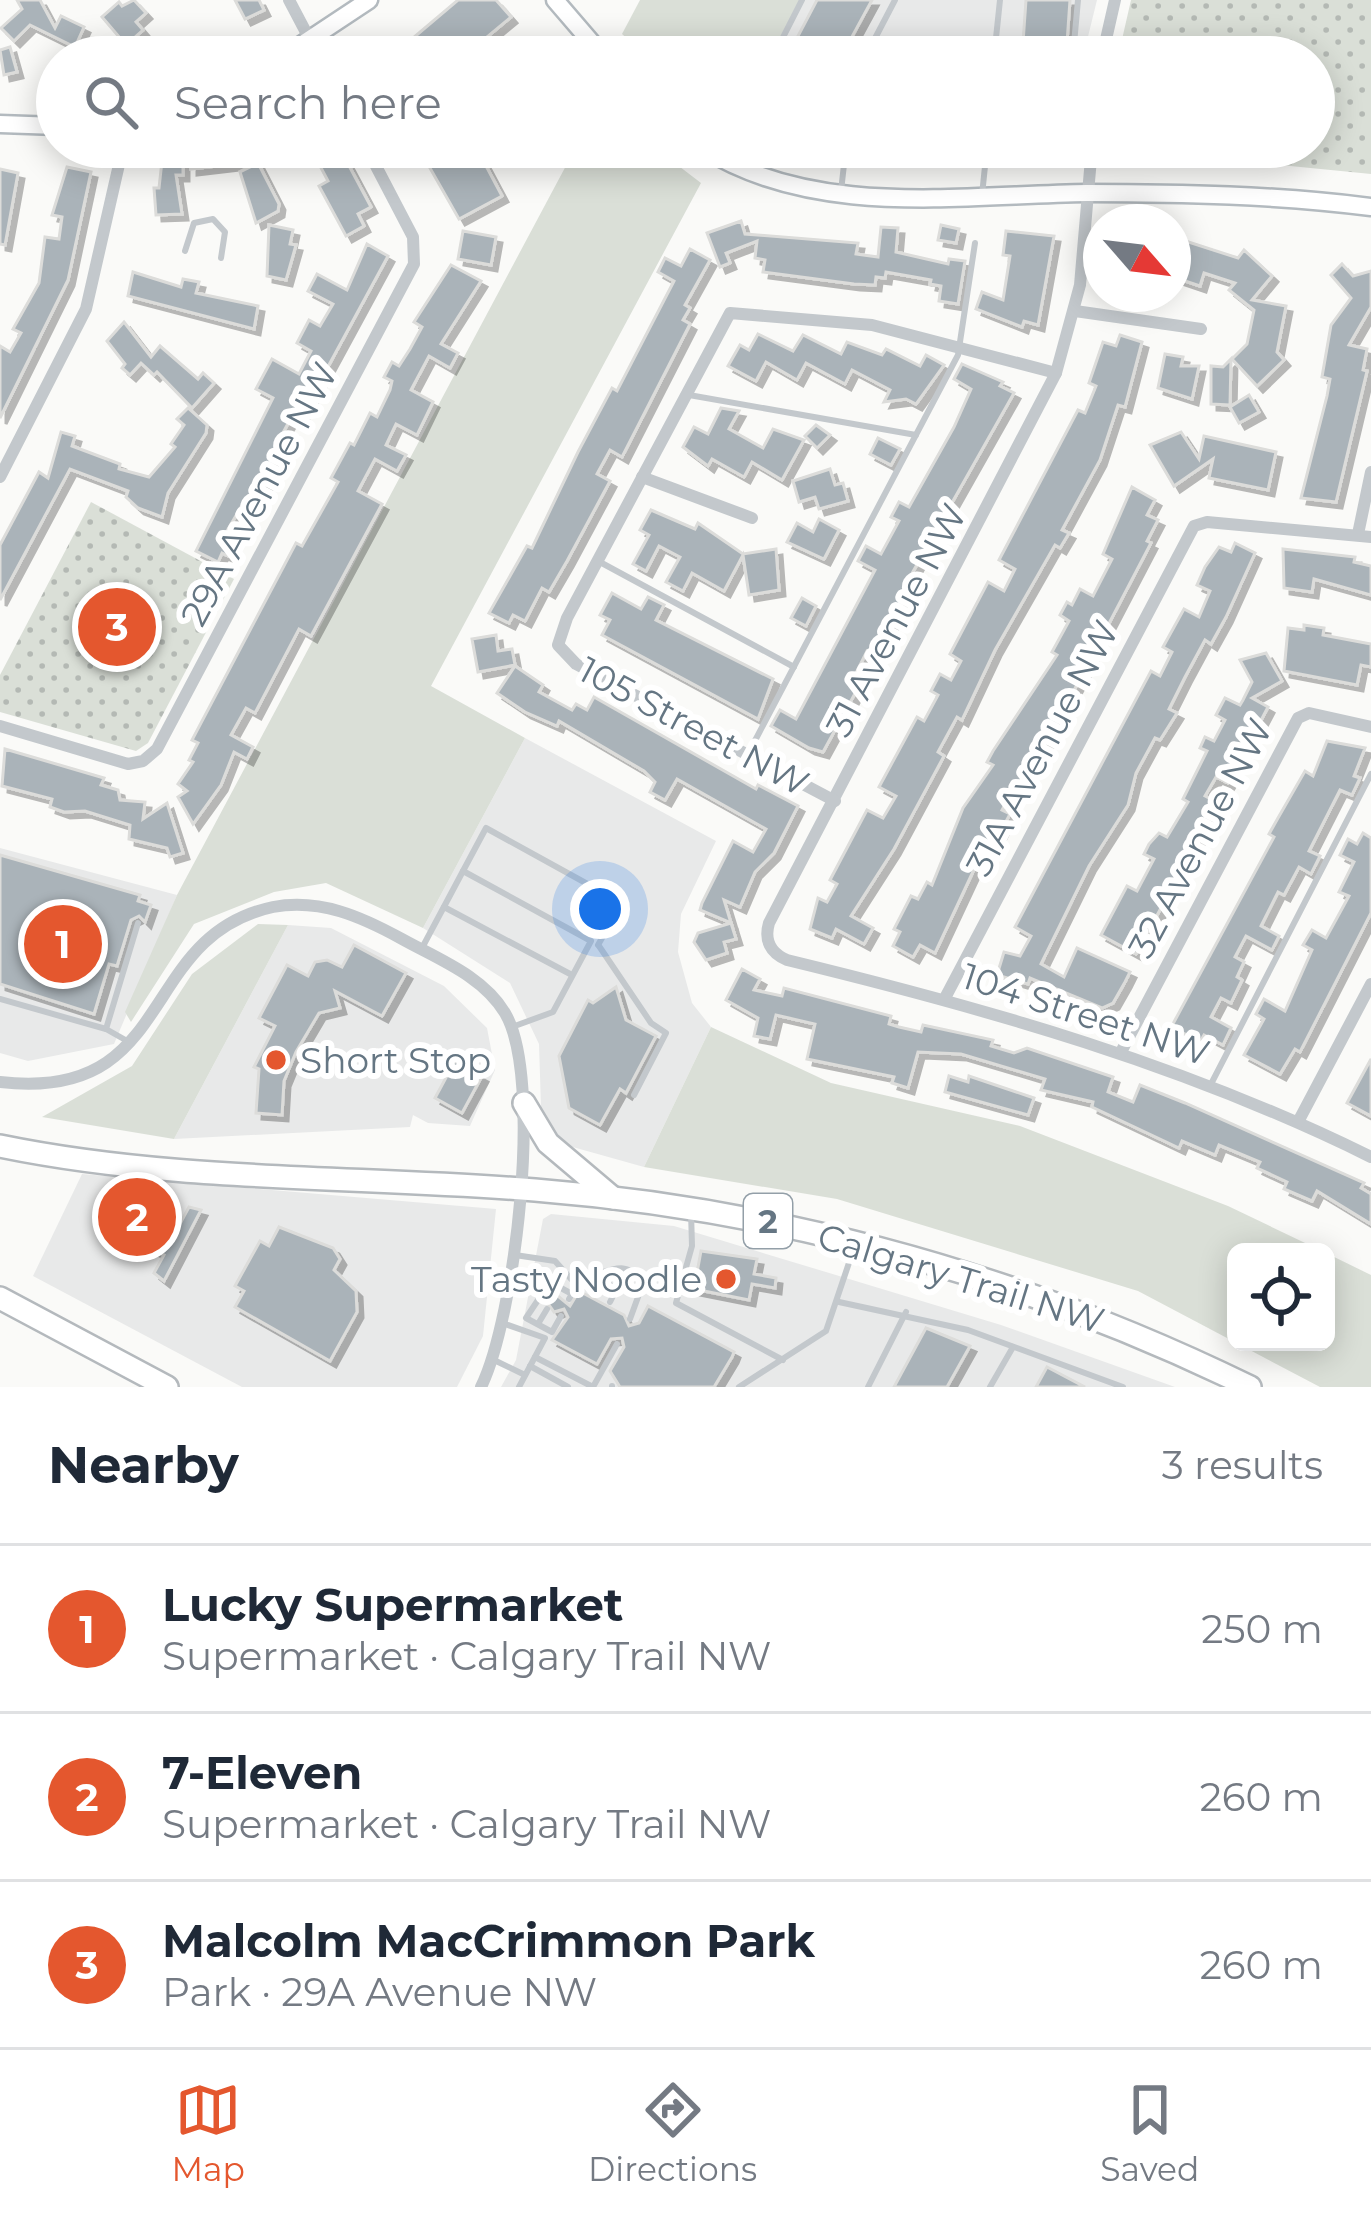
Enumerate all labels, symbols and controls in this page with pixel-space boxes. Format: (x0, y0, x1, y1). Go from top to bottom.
search box (36, 36, 1335, 168)
icon: search (78, 69, 144, 135)
text: Search here (174, 75, 442, 130)
north arrow (1083, 204, 1191, 312)
street label: 29A Avenue NW (171, 355, 347, 633)
street label: 31 Avenue NW (816, 496, 976, 744)
pin: 3 (78, 582, 156, 672)
street label: 31A Avenue NW (956, 613, 1128, 883)
street label: 105 Street NW (572, 647, 816, 805)
street label: 32 Avenue NW (1119, 711, 1281, 965)
your location (570, 879, 630, 939)
pin: 1 (24, 899, 102, 989)
street label: 104 Street NW (957, 953, 1215, 1075)
place label: Short Stop (300, 1038, 491, 1082)
marker: Short Stop (263, 1047, 289, 1073)
pin: 2 (98, 1172, 176, 1262)
road number: 2 (744, 1194, 792, 1248)
street label: Calgary Trail NW (812, 1214, 1110, 1342)
map controls (1227, 1243, 1335, 1351)
button: locate (1227, 1243, 1335, 1351)
place label: Tasty Noodle (471, 1257, 702, 1301)
marker: Tasty Noodle (713, 1266, 739, 1292)
text: Nearby (48, 1434, 239, 1496)
text: 3 results (1162, 1441, 1323, 1489)
text: Lucky Supermarket (162, 1577, 623, 1632)
text: 1 (79, 1605, 95, 1653)
text: 250 m (1201, 1605, 1323, 1653)
text: Supermarket · Calgary Trail NW (162, 1632, 771, 1680)
text: 7-Eleven (162, 1745, 362, 1800)
text: 2 (75, 1773, 99, 1821)
text: 260 m (1200, 1773, 1323, 1821)
text: Supermarket · Calgary Trail NW (162, 1800, 771, 1848)
text: Malcolm MacCrimmon Park (162, 1913, 815, 1968)
text: 3 (75, 1941, 99, 1989)
text: 260 m (1200, 1941, 1323, 1989)
text: Park · 29A Avenue NW (162, 1968, 597, 2016)
tab: Map (172, 2077, 245, 2189)
tab: Directions (588, 2077, 757, 2189)
tab: Saved (1100, 2077, 1199, 2189)

